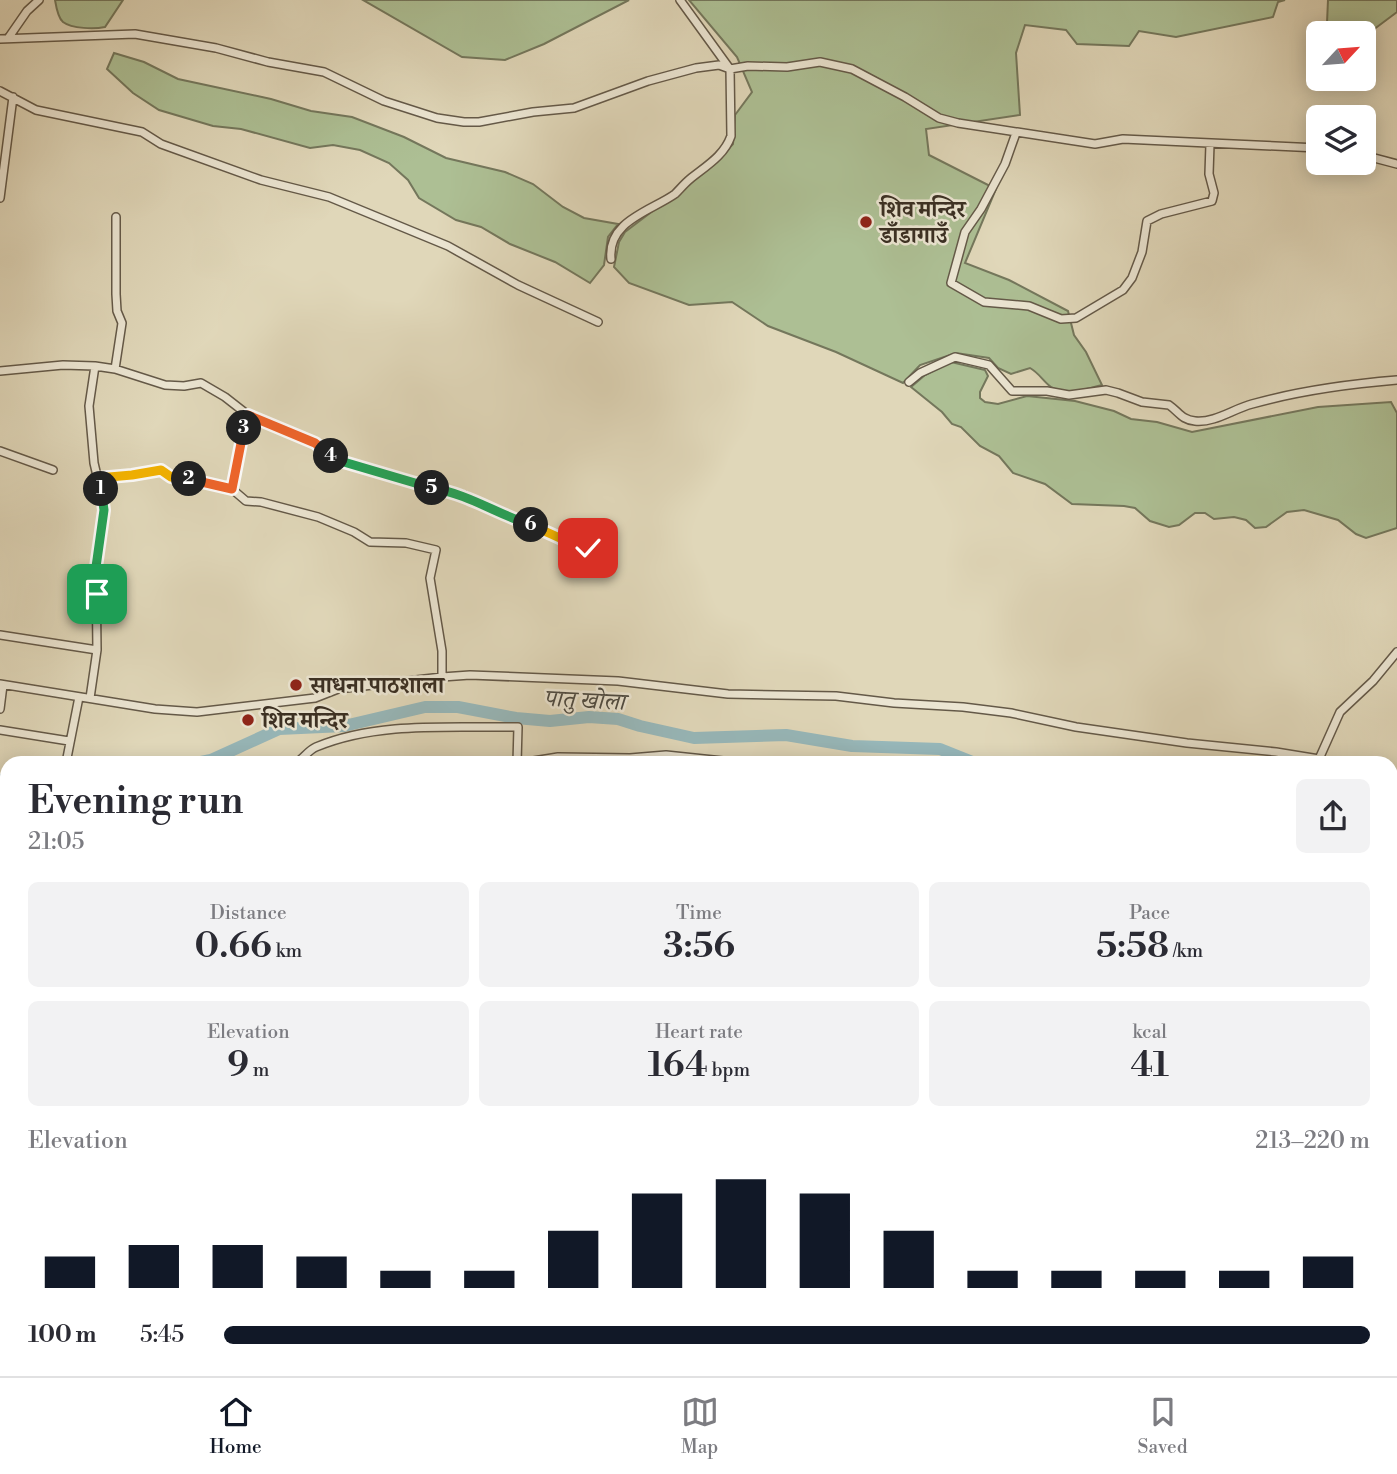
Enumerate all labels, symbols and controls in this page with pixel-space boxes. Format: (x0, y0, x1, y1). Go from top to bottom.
north arrow (1306, 21, 1376, 91)
map controls (1306, 21, 1376, 175)
button: layers (1306, 105, 1376, 175)
place label: शिव मन्दिर डाँडागाउँ (878, 195, 967, 250)
marker: शिव मन्दिर डाँडागाउँ (858, 214, 874, 230)
pin: 3 (226, 410, 262, 446)
text: 3 (238, 415, 249, 439)
pin: 4 (314, 438, 348, 474)
text: 4 (324, 443, 337, 467)
pin: 2 (172, 462, 206, 496)
text: 2 (183, 466, 194, 490)
pin: 5 (414, 470, 450, 505)
pin: 1 (84, 472, 119, 506)
text: 5 (426, 475, 437, 499)
text: 1 (96, 476, 105, 500)
pin: 6 (514, 508, 548, 542)
text: 6 (525, 512, 536, 536)
pin (558, 518, 618, 578)
icon: check (569, 529, 607, 567)
pin (67, 564, 127, 624)
icon: arrive (78, 575, 116, 613)
place label: साधना पाठशाला (308, 672, 446, 700)
marker: साधना पाठशाला (288, 677, 304, 693)
water label: पातु खोला (543, 684, 630, 718)
place label: शिव मन्दिर (260, 706, 349, 735)
marker: शिव मन्दिर (240, 712, 256, 728)
text: Evening run (28, 778, 243, 825)
button: share (1296, 779, 1370, 853)
text: 21:05 (28, 828, 84, 856)
text: Distance (210, 901, 287, 925)
text: Time (676, 901, 722, 925)
text: Pace (1129, 901, 1170, 925)
text: 0.66 (194, 925, 272, 968)
text: 3:56 (663, 925, 735, 968)
text: 5:58 (1096, 925, 1169, 968)
text: km (272, 939, 302, 963)
text: /km (1169, 939, 1203, 963)
text: Elevation (207, 1020, 289, 1044)
text: Heart rate (655, 1020, 743, 1044)
text: kcal (1132, 1020, 1167, 1044)
text: 9 (227, 1044, 249, 1087)
text: 164 (648, 1044, 708, 1087)
text: 41 (1130, 1044, 1169, 1087)
text: m (249, 1058, 270, 1082)
text: bpm (708, 1058, 750, 1082)
text: Elevation (28, 1127, 128, 1155)
text: 213–220 m (1255, 1127, 1370, 1155)
text: 100 m (28, 1321, 96, 1349)
text: 5:45 (140, 1321, 184, 1349)
tab: Home (209, 1393, 262, 1459)
tab: Map (681, 1393, 719, 1459)
tab: Saved (1138, 1393, 1187, 1459)

